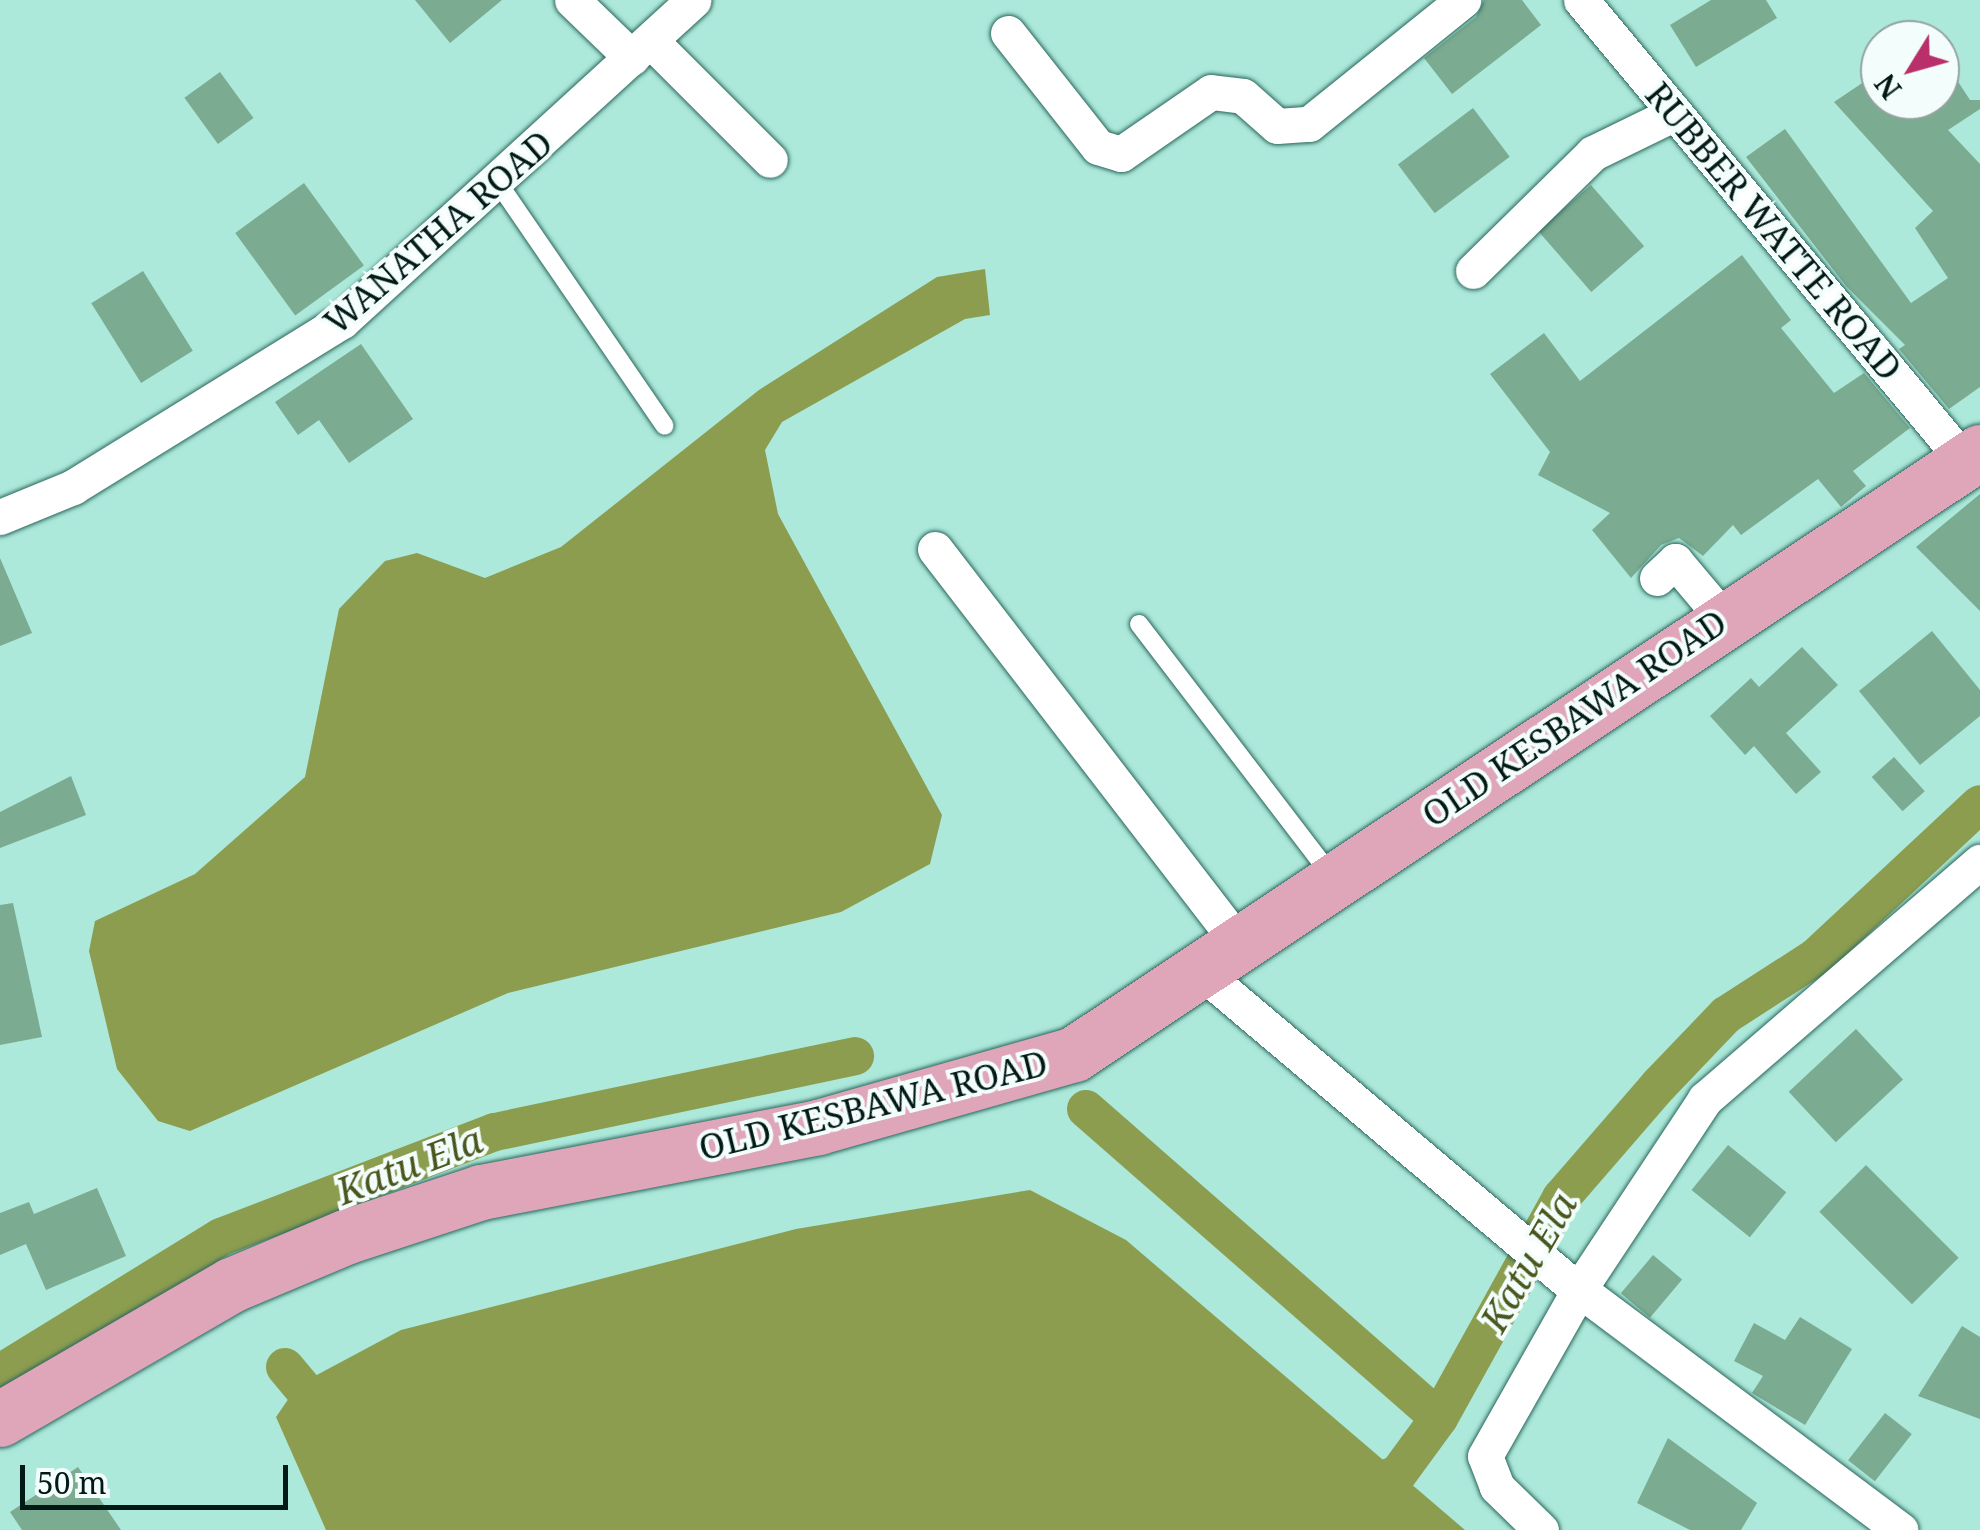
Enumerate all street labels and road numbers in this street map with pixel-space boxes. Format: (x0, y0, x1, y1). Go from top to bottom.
street label: RUBBER WATTE ROAD (1637, 74, 1911, 388)
street label: WANATHA ROAD (315, 121, 561, 343)
street label: OLD KESBAWA ROAD (1414, 601, 1734, 835)
street label: OLD KESBAWA ROAD (694, 1041, 1052, 1169)

